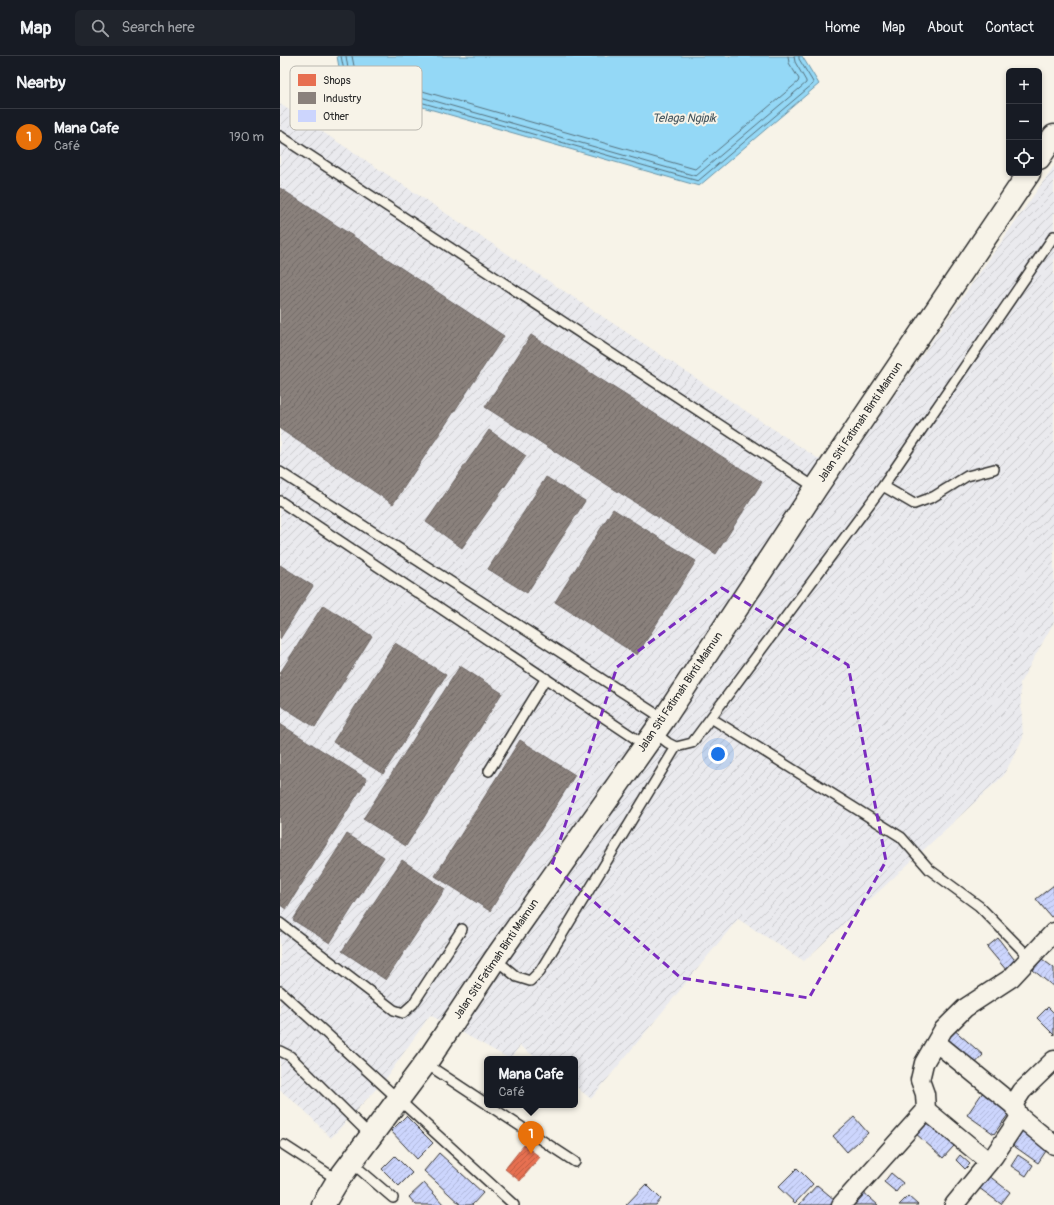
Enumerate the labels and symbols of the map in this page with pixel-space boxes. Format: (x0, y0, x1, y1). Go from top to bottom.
legend (290, 66, 422, 130)
text: Shops (323, 74, 351, 87)
text: Industry (323, 92, 362, 105)
text: Other (323, 110, 349, 123)
water label: Telaga Ngipik (652, 111, 717, 126)
street label: Jalan Siti Fatimah Binti Maimun (815, 359, 905, 485)
street label: Jalan Siti Fatimah Binti Maimun (635, 629, 725, 755)
your location (708, 744, 728, 764)
street label: Jalan Siti Fatimah Binti Maimun (451, 896, 541, 1022)
pin: 1 (518, 1121, 544, 1154)

